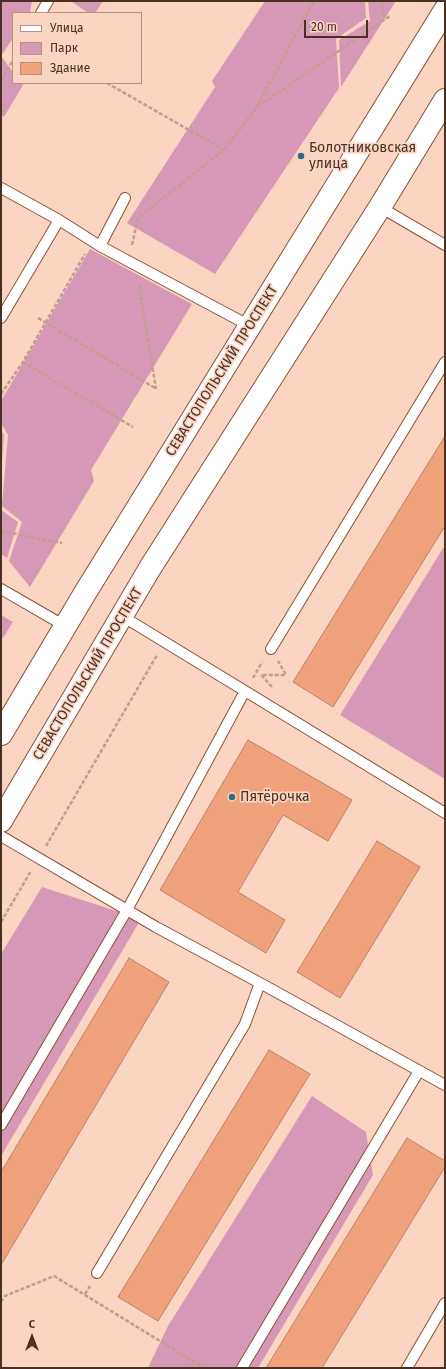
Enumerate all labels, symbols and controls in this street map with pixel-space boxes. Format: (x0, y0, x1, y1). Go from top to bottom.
legend (12, 12, 142, 84)
scale bar (306, 12, 370, 38)
text: 20 m (311, 20, 337, 34)
text: Улица (50, 21, 84, 35)
text: Парк (50, 41, 78, 55)
text: Здание (50, 61, 90, 75)
place label: Болотниковская улица (309, 140, 416, 172)
marker: Болотниковская улица (296, 151, 306, 161)
street label: СЕВАСТОПОЛЬСКИЙ ПРОСПЕКТ (162, 282, 282, 460)
street label: СЕВАСТОПОЛЬСКИЙ ПРОСПЕКТ (30, 585, 146, 763)
place label: Пятёрочка (240, 789, 310, 805)
marker: Пятёрочка (227, 792, 237, 802)
north arrow (12, 1317, 52, 1357)
text: С (29, 1318, 35, 1331)

